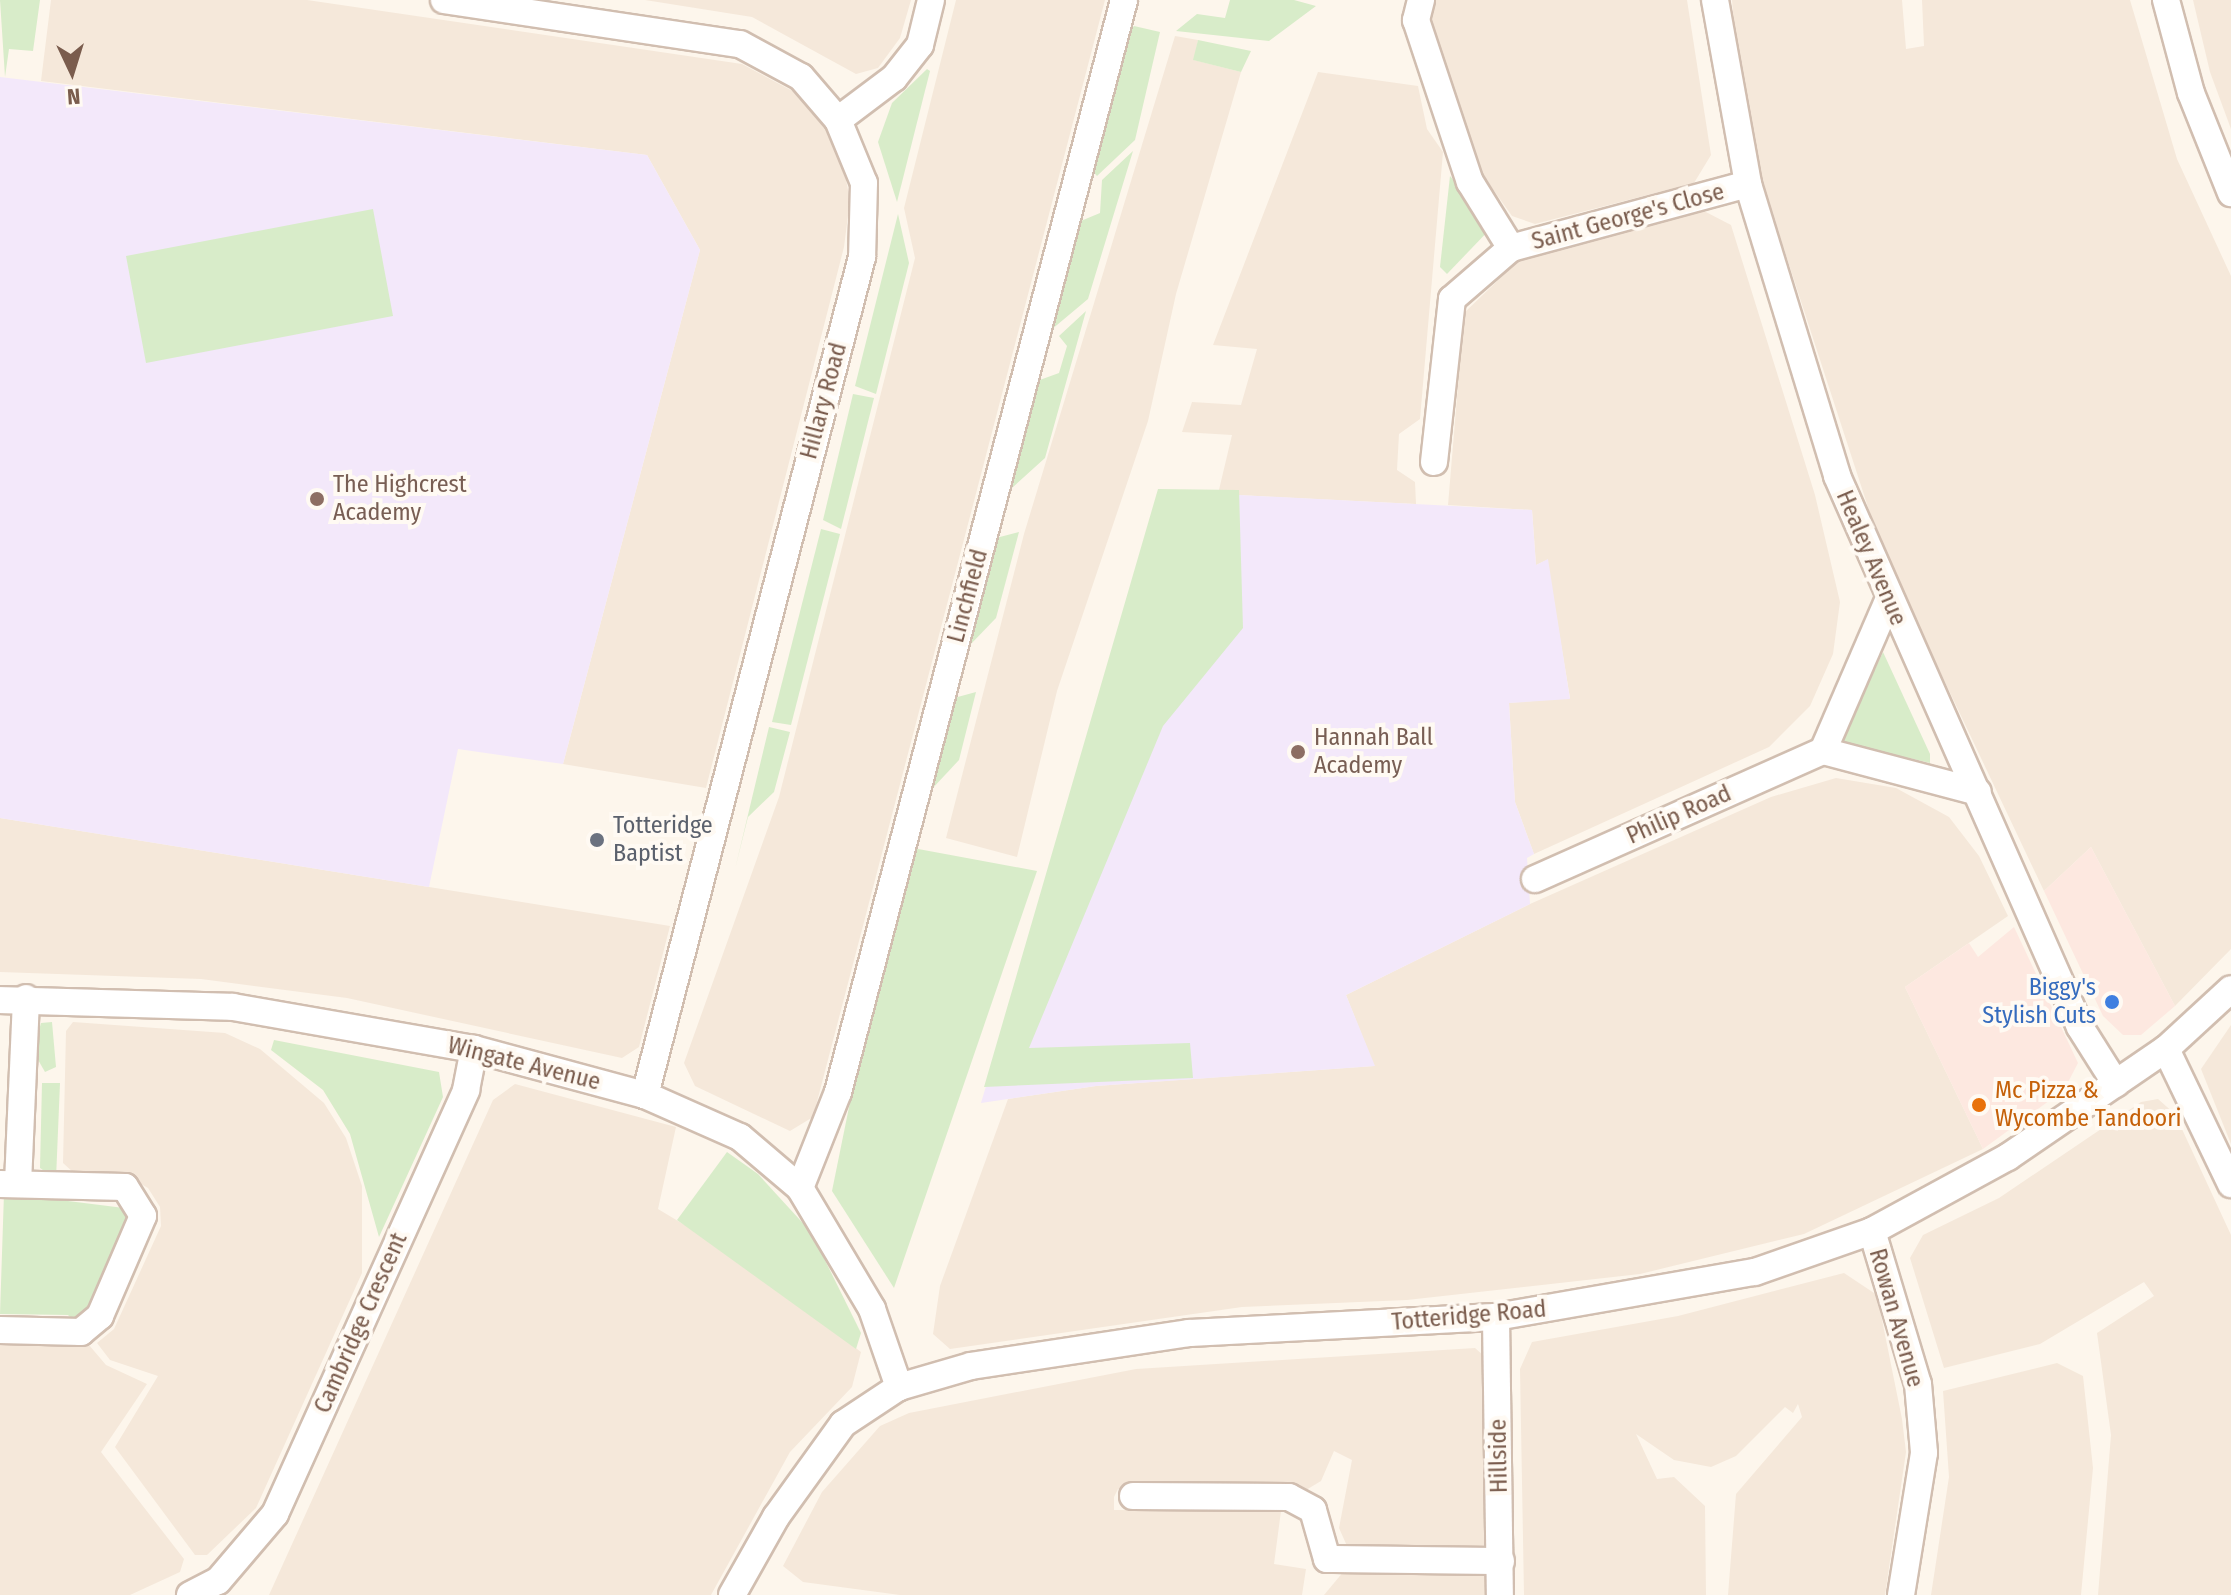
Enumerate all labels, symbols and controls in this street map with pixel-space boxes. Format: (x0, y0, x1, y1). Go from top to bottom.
north arrow (32, 32, 112, 112)
text: N (66, 83, 81, 110)
street label: Saint George's Close (1529, 177, 1727, 257)
street label: Hillary Road (795, 340, 853, 462)
place label: The Highcrest Academy (333, 471, 467, 527)
street label: Healey Avenue (1830, 486, 1912, 630)
marker: The Highcrest Academy (308, 490, 326, 508)
street label: Linchfield (942, 546, 994, 646)
place label: Hannah Ball Academy (1314, 724, 1433, 780)
marker: Hannah Ball Academy (1289, 743, 1307, 761)
street label: Philip Road (1622, 779, 1736, 851)
place label: Totteridge Baptist (613, 812, 713, 868)
marker: Totteridge Baptist (588, 831, 606, 849)
place label: Biggy's Stylish Cuts (1982, 974, 2096, 1030)
marker: Biggy's Stylish Cuts (2103, 993, 2121, 1011)
street label: Wingate Avenue (445, 1031, 603, 1097)
place label: Mc Pizza & Wycombe Tandoori (1995, 1077, 2182, 1133)
marker: Mc Pizza & Wycombe Tandoori (1970, 1096, 1988, 1114)
street label: Cambridge Crescent (308, 1228, 414, 1418)
street label: Rowan Avenue (1862, 1245, 1930, 1391)
street label: Totteridge Road (1391, 1295, 1547, 1337)
street label: Hillside (1484, 1419, 1514, 1493)

